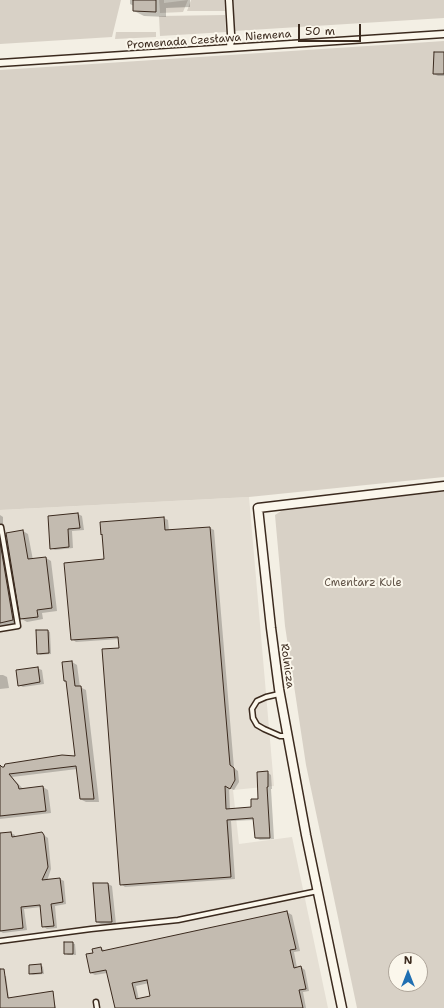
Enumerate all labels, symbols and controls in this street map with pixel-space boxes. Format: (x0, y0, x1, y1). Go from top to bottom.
scale bar (300, 16, 363, 42)
text: 50 m (305, 23, 335, 39)
street label: Promenada Czesława Niemena (126, 28, 292, 52)
park label: Cmentarz Kule (324, 576, 402, 590)
street label: Rolnicza (277, 643, 297, 689)
north arrow (388, 952, 428, 992)
text: N (404, 953, 412, 968)

